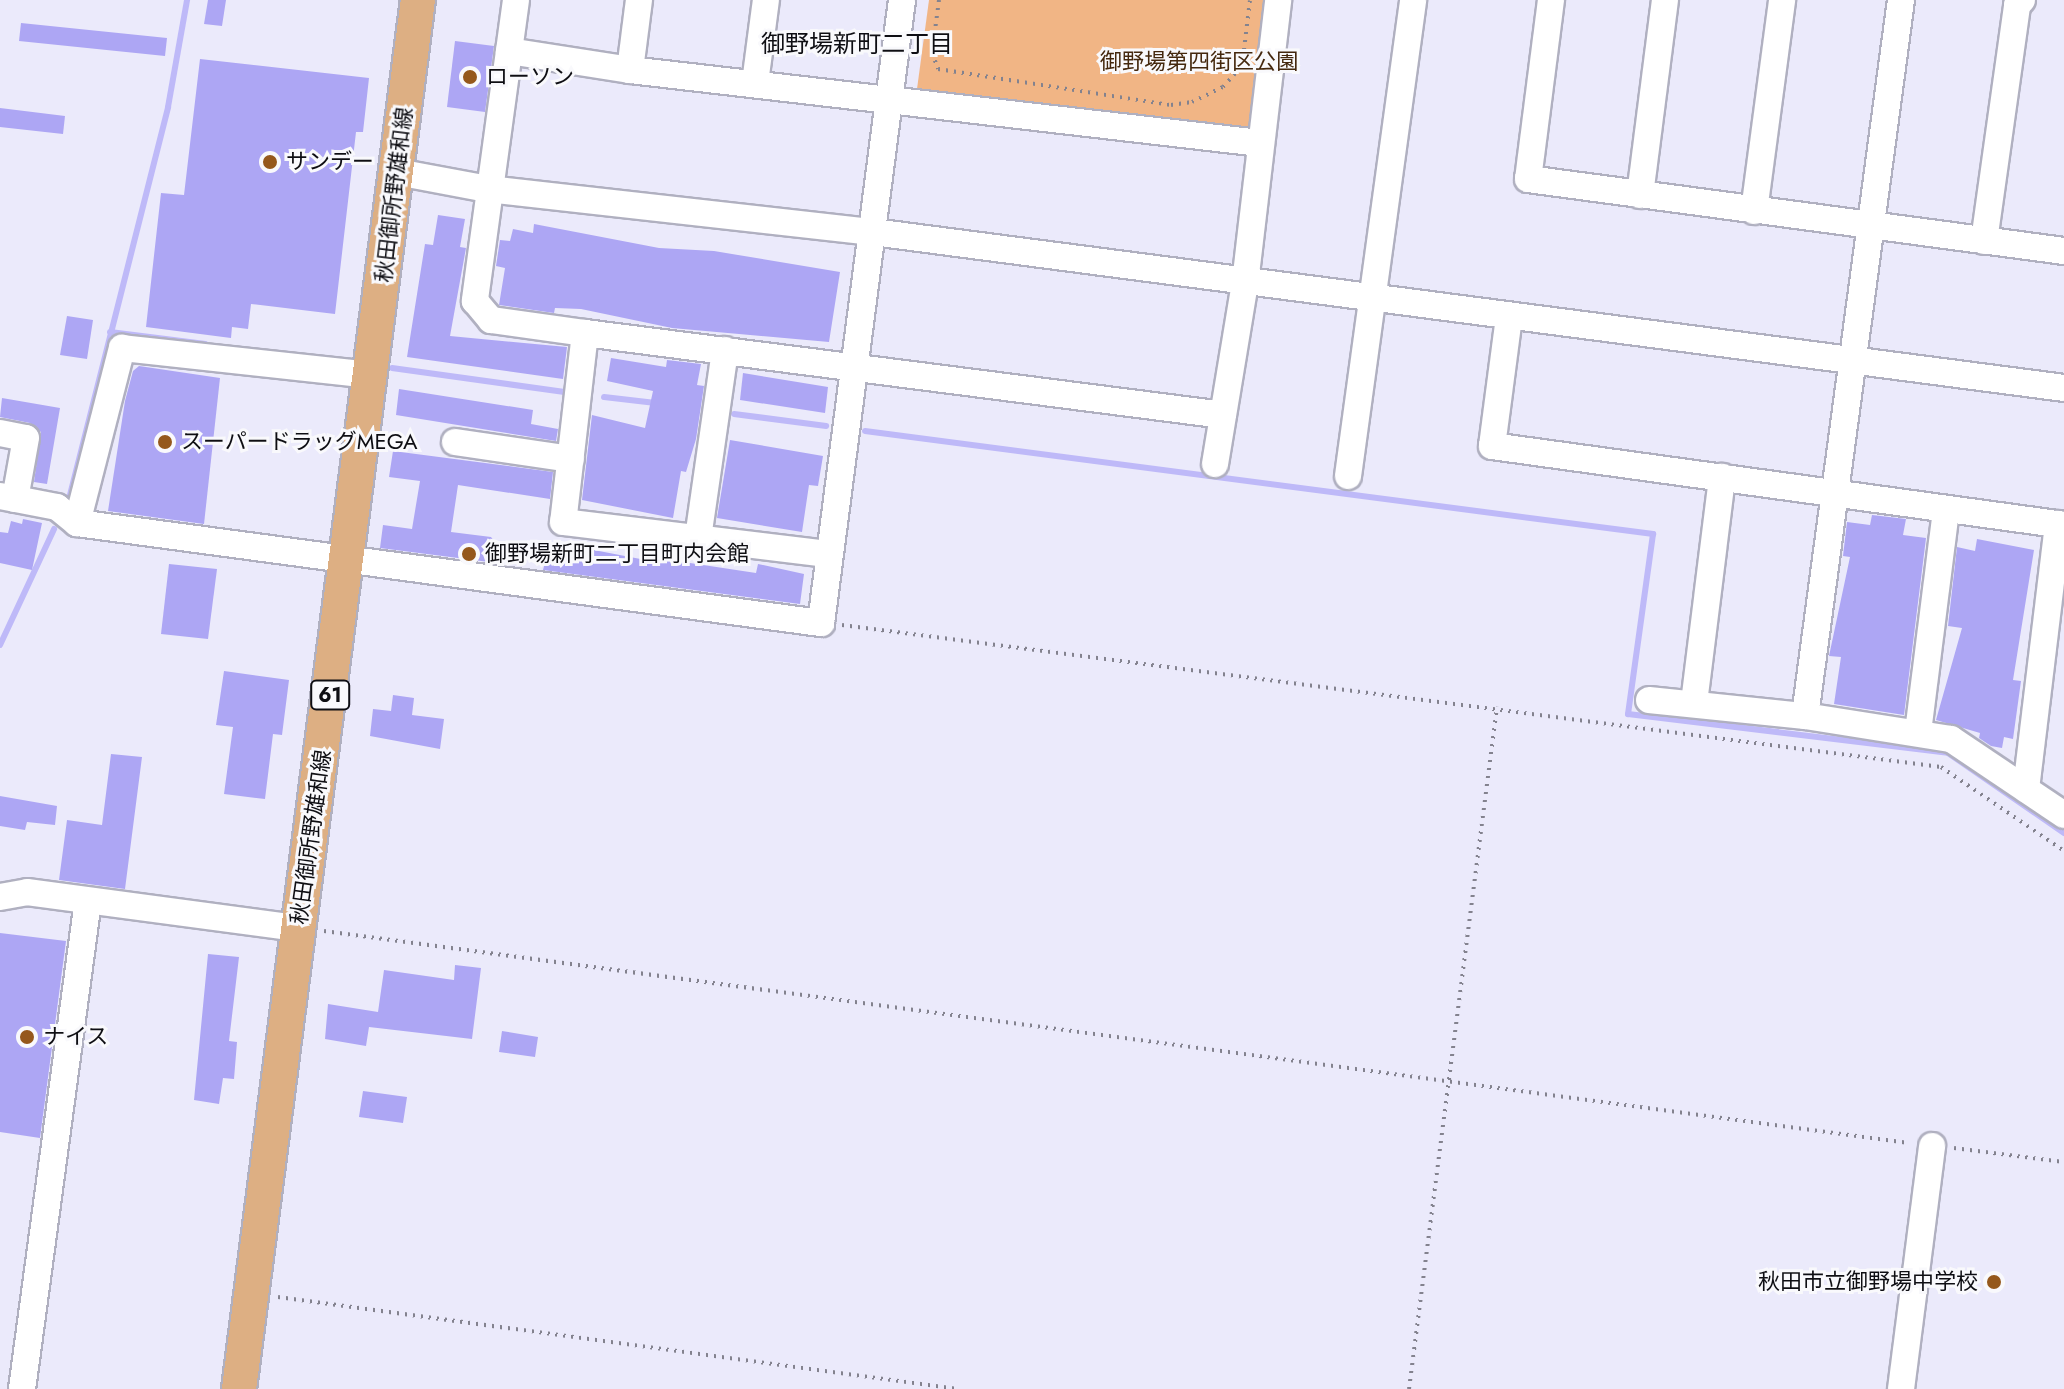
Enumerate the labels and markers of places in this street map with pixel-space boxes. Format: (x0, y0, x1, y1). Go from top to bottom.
place label: ローソン (486, 64, 574, 90)
marker: ローソン (461, 68, 479, 86)
place label: サンデー (286, 149, 374, 175)
marker: サンデー (261, 153, 279, 171)
place label: スーパードラッグMEGA (181, 429, 418, 455)
marker: スーパードラッグMEGA (156, 433, 174, 451)
place label: 御野場新町二丁目町内会館 (485, 541, 749, 567)
marker: 御野場新町二丁目町内会館 (460, 545, 478, 563)
place label: ナイス (43, 1024, 109, 1050)
marker: ナイス (18, 1028, 36, 1046)
place label: 秋田市立御野場中学校 (1758, 1269, 1978, 1295)
marker: 秋田市立御野場中学校 (1985, 1273, 2003, 1291)

